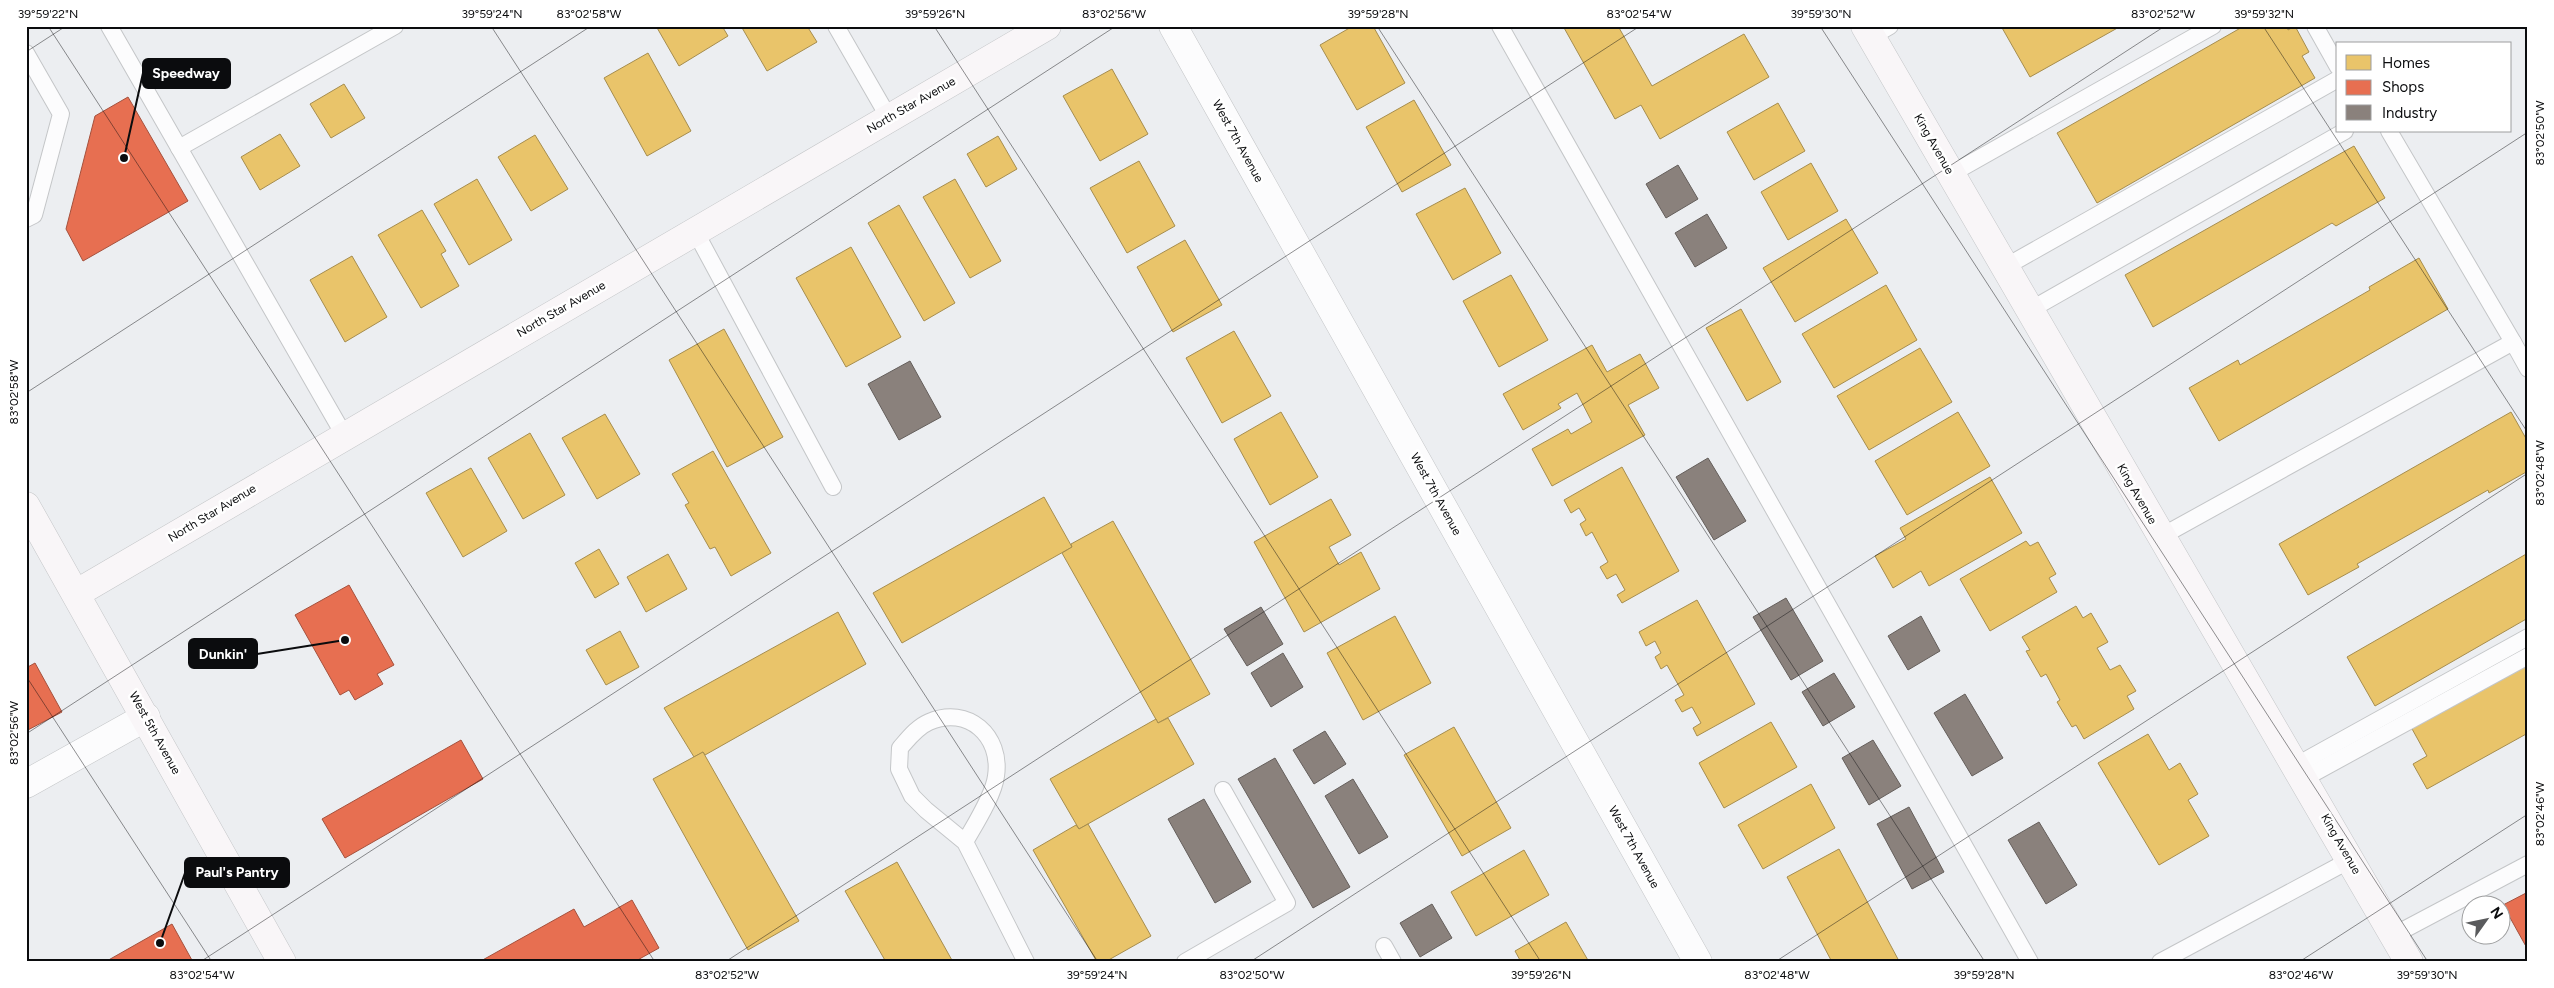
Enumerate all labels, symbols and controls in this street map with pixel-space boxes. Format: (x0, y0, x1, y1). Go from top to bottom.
text: 39°59'22"N (18, 7, 78, 21)
text: 39°59'24"N (461, 7, 523, 21)
text: 83°02'58"W (557, 7, 622, 21)
text: 39°59'26"N (905, 7, 965, 21)
text: 83°02'56"W (1082, 7, 1147, 21)
text: 39°59'28"N (1347, 7, 1409, 21)
text: 83°02'54"W (1607, 7, 1672, 21)
text: 39°59'30"N (1790, 7, 1852, 21)
text: 83°02'52"W (2131, 7, 2196, 21)
text: 39°59'32"N (2234, 7, 2294, 21)
legend (2336, 42, 2512, 132)
text: Homes (2382, 54, 2430, 72)
callout: Speedway (143, 59, 230, 88)
text: Speedway (152, 65, 221, 82)
street label: North Star Avenue (864, 74, 958, 136)
text: Shops (2382, 78, 2424, 96)
street label: West 7th Avenue (1210, 97, 1267, 185)
text: 83°02'50"W (2533, 100, 2547, 166)
text: Industry (2382, 104, 2437, 122)
street label: King Avenue (1911, 111, 1957, 177)
street label: North Star Avenue (514, 278, 608, 340)
text: 83°02'58"W (7, 359, 21, 424)
text: 83°02'48"W (2533, 440, 2547, 506)
street label: West 7th Avenue (1408, 450, 1465, 538)
street label: King Avenue (2114, 461, 2160, 527)
street label: North Star Avenue (165, 481, 259, 545)
callout: Dunkin' (189, 639, 257, 668)
text: Dunkin' (199, 646, 247, 663)
street label: West 5th Avenue (126, 689, 184, 777)
text: 83°02'56"W (7, 700, 21, 765)
text: 83°02'46"W (2533, 781, 2547, 846)
street label: West 7th Avenue (1606, 803, 1663, 891)
street label: King Avenue (2318, 811, 2364, 877)
callout: Paul's Pantry (185, 858, 289, 887)
text: Paul's Pantry (195, 864, 280, 881)
north arrow (2462, 896, 2512, 946)
text: N (2486, 904, 2507, 922)
text: 83°02'54"W (170, 968, 235, 982)
text: 83°02'52"W (695, 968, 760, 982)
text: 39°59'24"N (1066, 968, 1128, 982)
text: 83°02'50"W (1219, 968, 1285, 982)
text: 39°59'26"N (1511, 968, 1571, 982)
text: 83°02'48"W (1744, 968, 1810, 982)
text: 39°59'28"N (1953, 968, 2015, 982)
text: 83°02'46"W (2269, 968, 2334, 982)
text: 39°59'30"N (2396, 968, 2458, 982)

